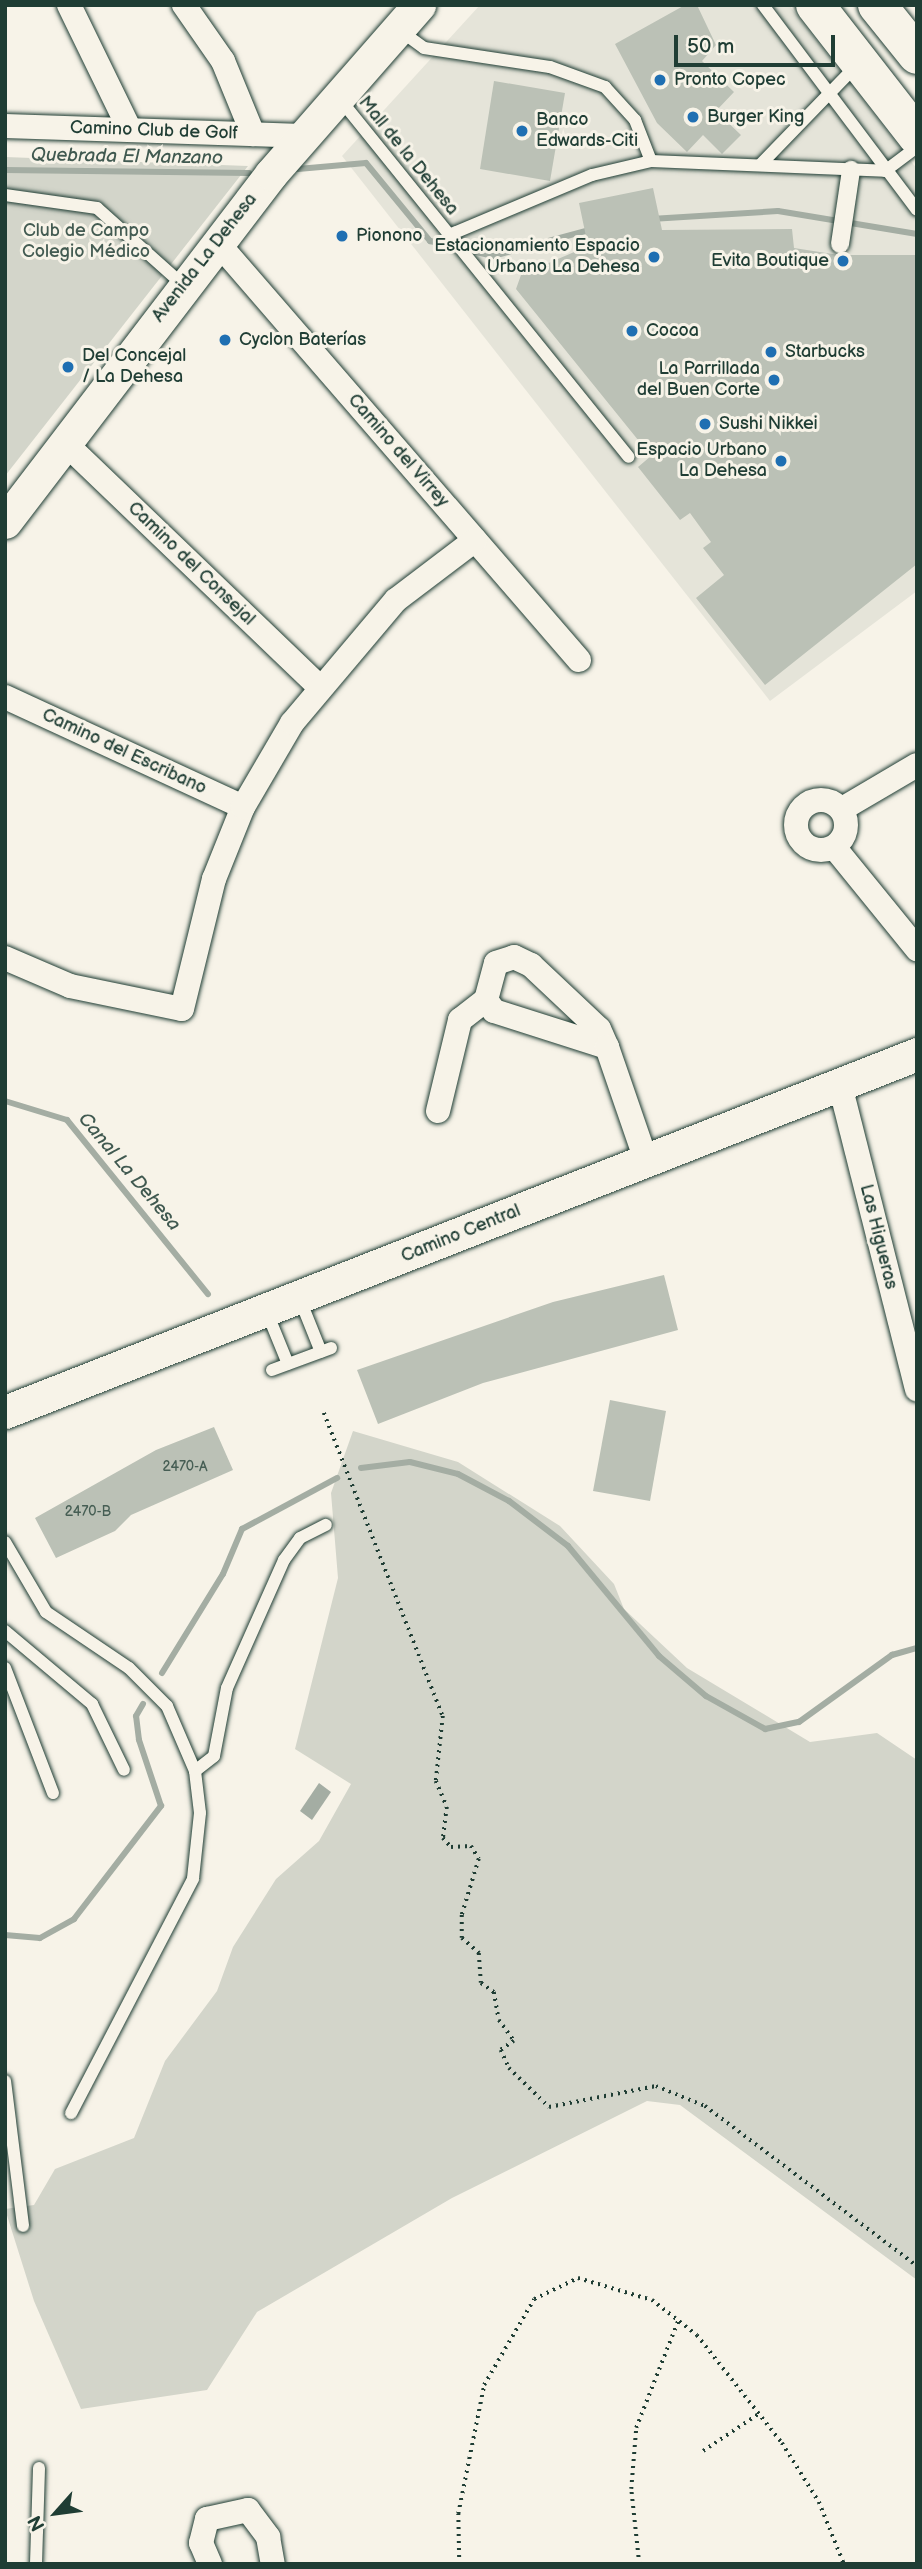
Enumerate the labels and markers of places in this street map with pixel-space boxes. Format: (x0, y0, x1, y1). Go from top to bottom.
place label: Pronto Copec (674, 69, 786, 91)
marker: Pronto Copec (652, 72, 668, 88)
place label: Burger King (707, 106, 804, 128)
marker: Burger King (685, 109, 701, 125)
place label: Banco Edwards-Citi (536, 110, 638, 152)
marker: Banco Edwards-Citi (514, 123, 530, 139)
place label: Pionono (356, 225, 423, 247)
marker: Pionono (334, 228, 350, 244)
place label: Estacionamiento Espacio Urbano La Dehesa (434, 236, 640, 278)
marker: Estacionamiento Espacio Urbano La Dehesa (646, 249, 662, 265)
place label: Evita Boutique (711, 250, 829, 272)
marker: Evita Boutique (835, 253, 851, 269)
place label: Cocoa (646, 320, 699, 342)
marker: Cocoa (624, 323, 640, 339)
place label: Cyclon Baterías (239, 329, 366, 351)
marker: Cyclon Baterías (217, 332, 233, 348)
place label: Starbucks (785, 341, 865, 363)
marker: Starbucks (763, 344, 779, 360)
place label: Del Concejal / La Dehesa (82, 346, 186, 388)
marker: Del Concejal / La Dehesa (60, 359, 76, 375)
place label: La Parrillada del Buen Corte (637, 359, 760, 402)
marker: La Parrillada del Buen Corte (766, 372, 782, 388)
place label: Sushi Nikkei (719, 413, 818, 435)
marker: Sushi Nikkei (697, 416, 713, 432)
place label: Espacio Urbano La Dehesa (636, 440, 767, 482)
marker: Espacio Urbano La Dehesa (773, 453, 789, 469)

